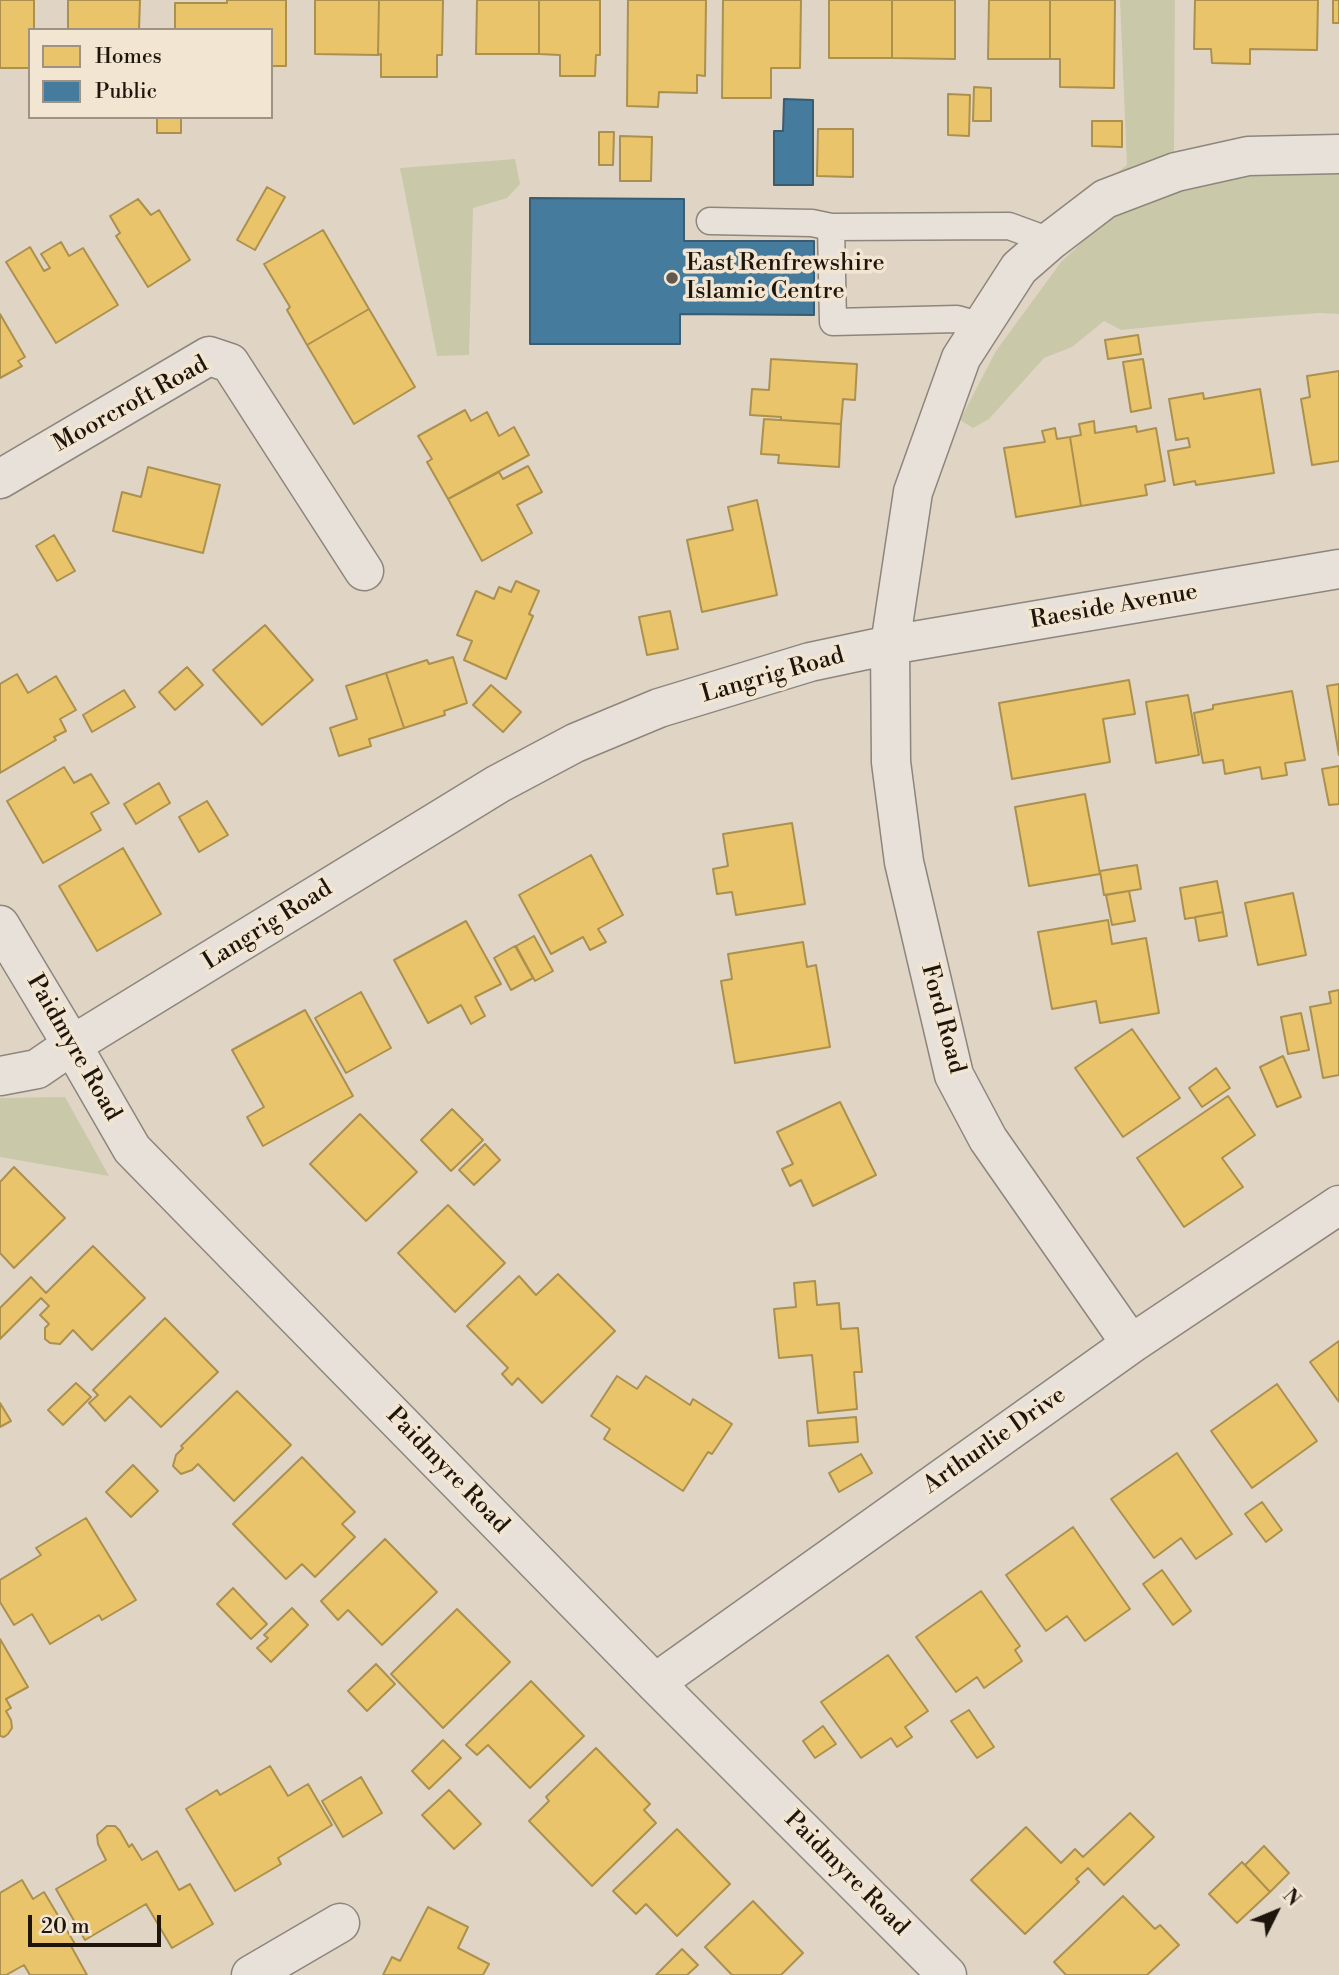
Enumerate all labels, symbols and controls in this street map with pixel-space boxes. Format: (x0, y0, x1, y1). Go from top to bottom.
legend (28, 28, 273, 119)
text: Homes (95, 44, 162, 70)
text: Public (95, 79, 157, 105)
place label: East Renfrewshire Islamic Centre (686, 250, 885, 306)
marker: East Renfrewshire Islamic Centre (664, 270, 680, 286)
street label: Moorcroft Road (49, 351, 213, 459)
street label: Raeside Avenue (1028, 578, 1200, 636)
street label: Langrig Road (698, 642, 848, 710)
street label: Langrig Road (198, 875, 338, 977)
street label: Ford Road (914, 961, 970, 1077)
street label: Paidmyre Road (19, 970, 127, 1126)
street label: Arthurlie Drive (918, 1381, 1072, 1501)
street label: Paidmyre Road (380, 1402, 514, 1540)
street label: Paidmyre Road (778, 1806, 914, 1942)
north arrow (1241, 1877, 1311, 1947)
text: N (1277, 1884, 1305, 1911)
scale bar (32, 1902, 164, 1946)
text: 20 m (41, 1914, 90, 1940)

